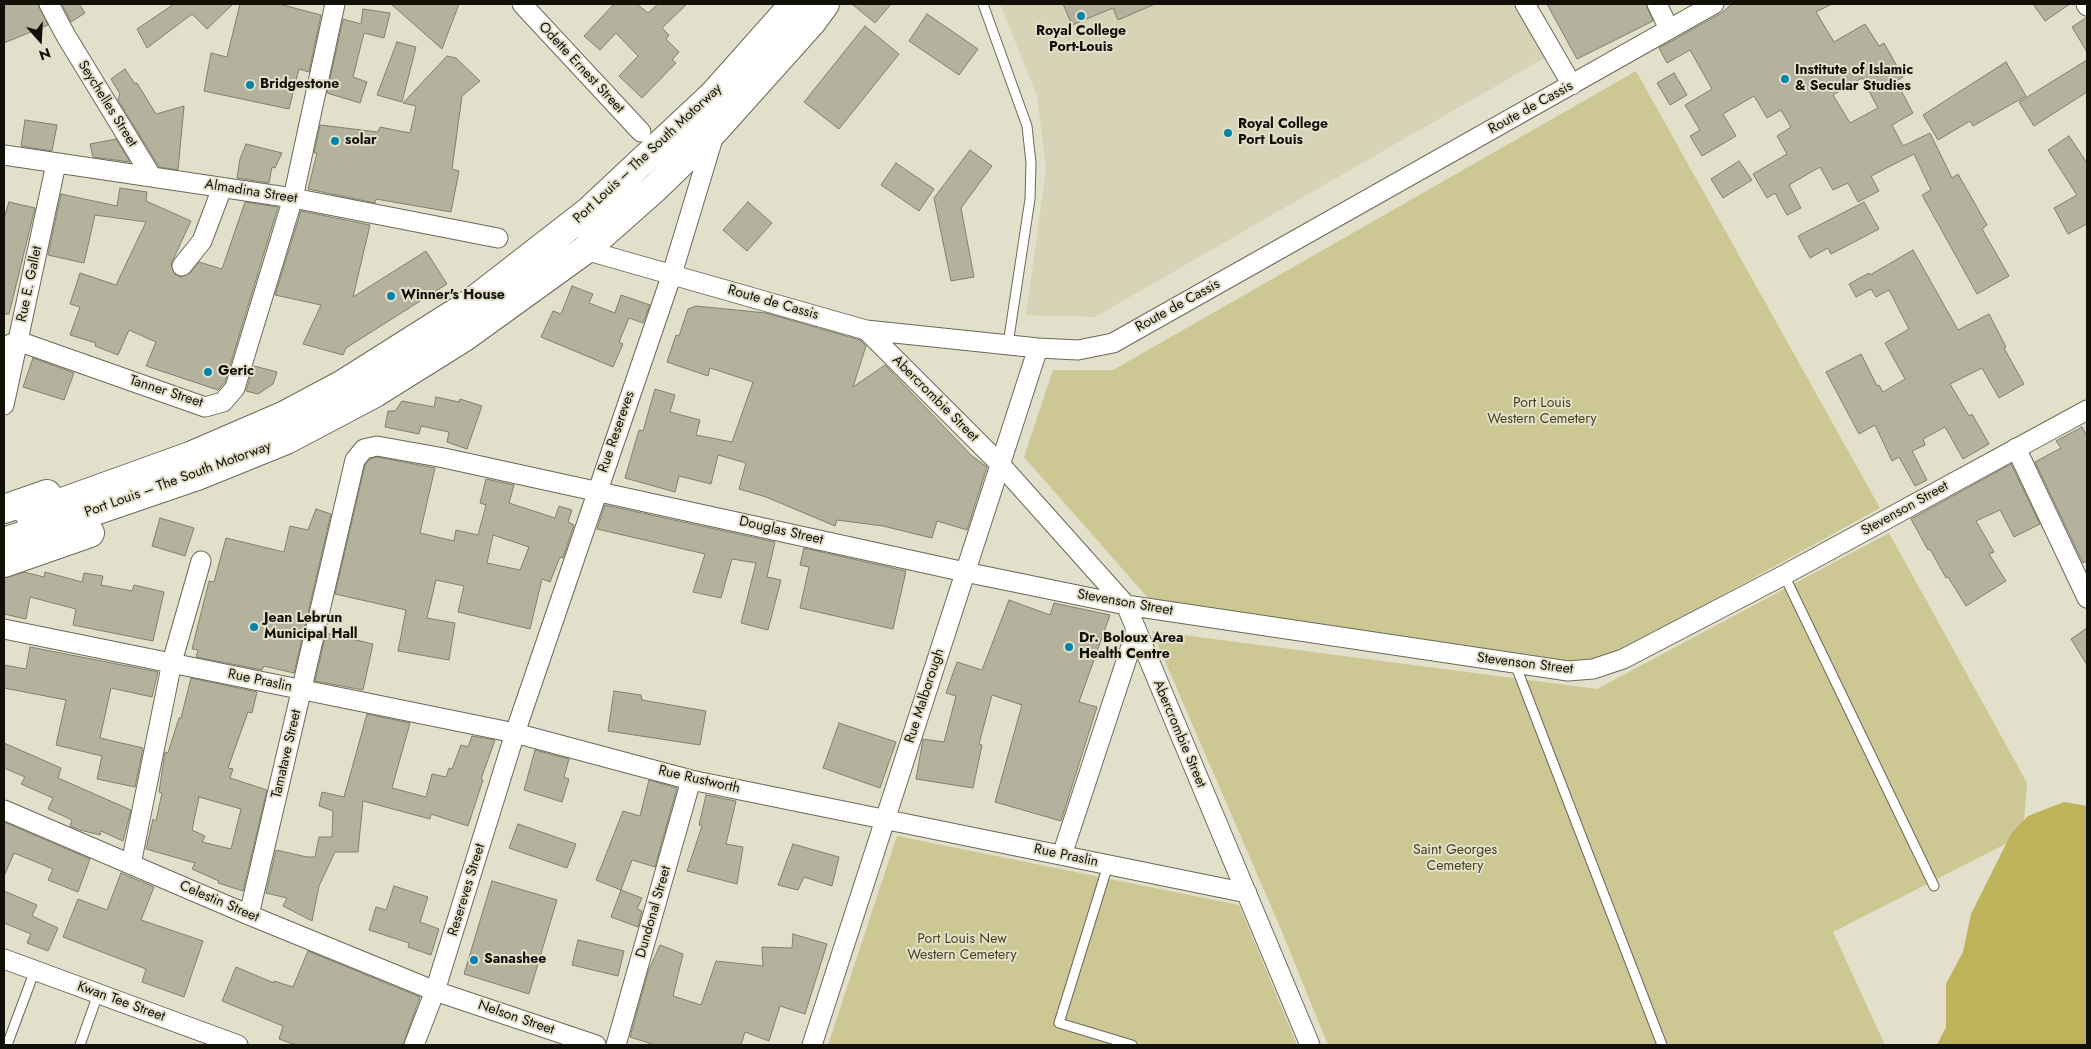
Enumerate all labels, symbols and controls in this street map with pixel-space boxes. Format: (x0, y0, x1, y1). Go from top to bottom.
marker: Royal College Port-Louis (1075, 10, 1087, 22)
north arrow (15, 15, 65, 65)
street label: Odette Ernest Street (535, 19, 627, 117)
place label: Royal College Port-Louis (1036, 24, 1126, 56)
text: N (36, 43, 53, 65)
street label: Seychelles Street (74, 58, 140, 150)
place label: Institute of Islamic & Secular Studies (1795, 63, 1913, 95)
marker: Institute of Islamic & Secular Studies (1779, 73, 1791, 85)
place label: Bridgestone (260, 77, 339, 93)
street label: Route de Cassis (1486, 78, 1576, 138)
marker: Bridgestone (244, 79, 256, 91)
street label: Port Louis – The South Motorway (570, 81, 726, 227)
place label: Royal College Port Louis (1238, 117, 1328, 150)
marker: Royal College Port Louis (1222, 127, 1234, 139)
place label: solar (345, 133, 377, 149)
marker: solar (329, 135, 341, 147)
street label: Almadina Street (204, 176, 298, 208)
street label: Rue E. Gallet (14, 244, 46, 324)
street label: Route de Cassis (1133, 276, 1223, 336)
street label: Route de Cassis (726, 282, 820, 324)
place label: Winner's House (401, 288, 505, 304)
marker: Winner's House (385, 290, 397, 302)
street label: Abercrombie Street (888, 352, 982, 446)
place label: Geric (218, 364, 254, 380)
marker: Geric (202, 366, 214, 378)
street label: Tanner Street (127, 372, 205, 412)
street label: Rue Resereves (595, 389, 639, 475)
park label: Port Louis Western Cemetery (1487, 396, 1597, 428)
street label: Port Louis – The South Motorway (83, 438, 273, 522)
street label: Stevenson Street (1859, 478, 1951, 540)
street label: Douglas Street (737, 513, 825, 549)
street label: Stevenson Street (1076, 586, 1174, 620)
place label: Jean Lebrun Municipal Hall (264, 611, 357, 644)
marker: Jean Lebrun Municipal Hall (248, 621, 260, 633)
place label: Dr. Boloux Area Health Centre (1079, 631, 1184, 664)
marker: Dr. Boloux Area Health Centre (1063, 641, 1075, 653)
street label: Rue Malborough (902, 647, 948, 745)
street label: Stevenson Street (1476, 650, 1574, 678)
street label: Rue Praslin (226, 666, 294, 696)
street label: Abercrombie Street (1149, 678, 1209, 790)
street label: Tamatave Street (269, 708, 305, 800)
street label: Rue Rustworth (657, 762, 741, 798)
street label: Rue Praslin (1032, 841, 1100, 871)
street label: Resereves Street (445, 842, 489, 938)
park label: Saint Georges Cemetery (1413, 843, 1497, 876)
street label: Dundonal Street (633, 864, 675, 960)
street label: Celestin Street (177, 878, 261, 926)
park label: Port Louis New Western Cemetery (907, 932, 1017, 964)
place label: Sanashee (484, 952, 546, 968)
marker: Sanashee (468, 954, 480, 966)
street label: Kwan Tee Street (75, 978, 167, 1026)
street label: Nelson Street (476, 997, 556, 1039)

